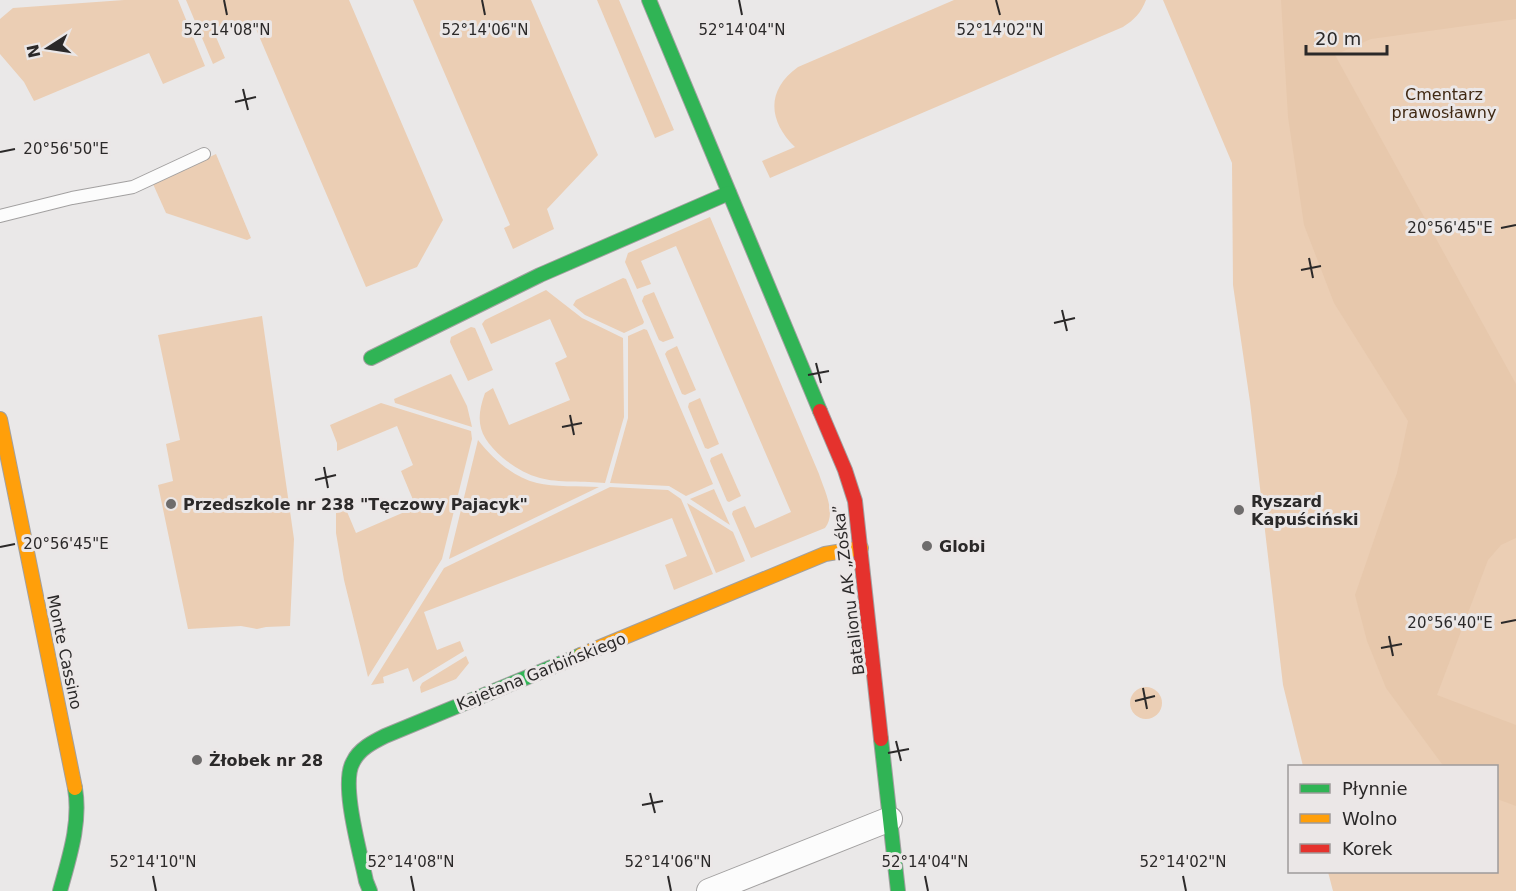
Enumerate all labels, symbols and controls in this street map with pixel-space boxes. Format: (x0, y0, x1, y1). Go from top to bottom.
north arrow (18, 18, 78, 78)
scale bar (1306, 18, 1387, 56)
text: 52°14'08"N (183, 21, 271, 39)
text: 52°14'06"N (441, 21, 529, 39)
text: 52°14'04"N (698, 21, 786, 39)
text: 52°14'02"N (956, 21, 1044, 39)
text: 20 m (1315, 28, 1361, 49)
text: N (23, 42, 45, 60)
park label: Cmentarz prawosławny (1392, 85, 1496, 122)
text: 20°56'50"E (23, 140, 109, 158)
text: 20°56'45"E (1407, 219, 1493, 237)
place label: Ryszard Kapuściński (1251, 492, 1359, 529)
place label: Przedszkole nr 238 "Tęczowy Pajacyk" (183, 495, 528, 514)
marker: Przedszkole nr 238 "Tęczowy Pajacyk" (164, 497, 178, 511)
street label: Batalionu AK „Zośka” (829, 503, 868, 676)
marker: Ryszard Kapuściński (1232, 503, 1246, 517)
text: 20°56'45"E (23, 535, 109, 553)
place label: Globi (939, 537, 986, 556)
marker: Globi (920, 539, 934, 553)
street label: Monte Cassino (43, 593, 86, 711)
text: 20°56'40"E (1407, 614, 1493, 632)
street label: Kajetana Garbińskiego (454, 629, 629, 714)
place label: Żłobek nr 28 (209, 751, 323, 770)
marker: Żłobek nr 28 (190, 753, 204, 767)
legend (1288, 765, 1498, 873)
text: Płynnie (1342, 778, 1408, 799)
text: Wolno (1342, 808, 1397, 829)
text: Korek (1342, 838, 1393, 859)
text: 52°14'10"N (109, 853, 197, 871)
text: 52°14'08"N (367, 853, 455, 871)
text: 52°14'06"N (624, 853, 712, 871)
text: 52°14'04"N (881, 853, 969, 871)
text: 52°14'02"N (1139, 853, 1227, 871)

